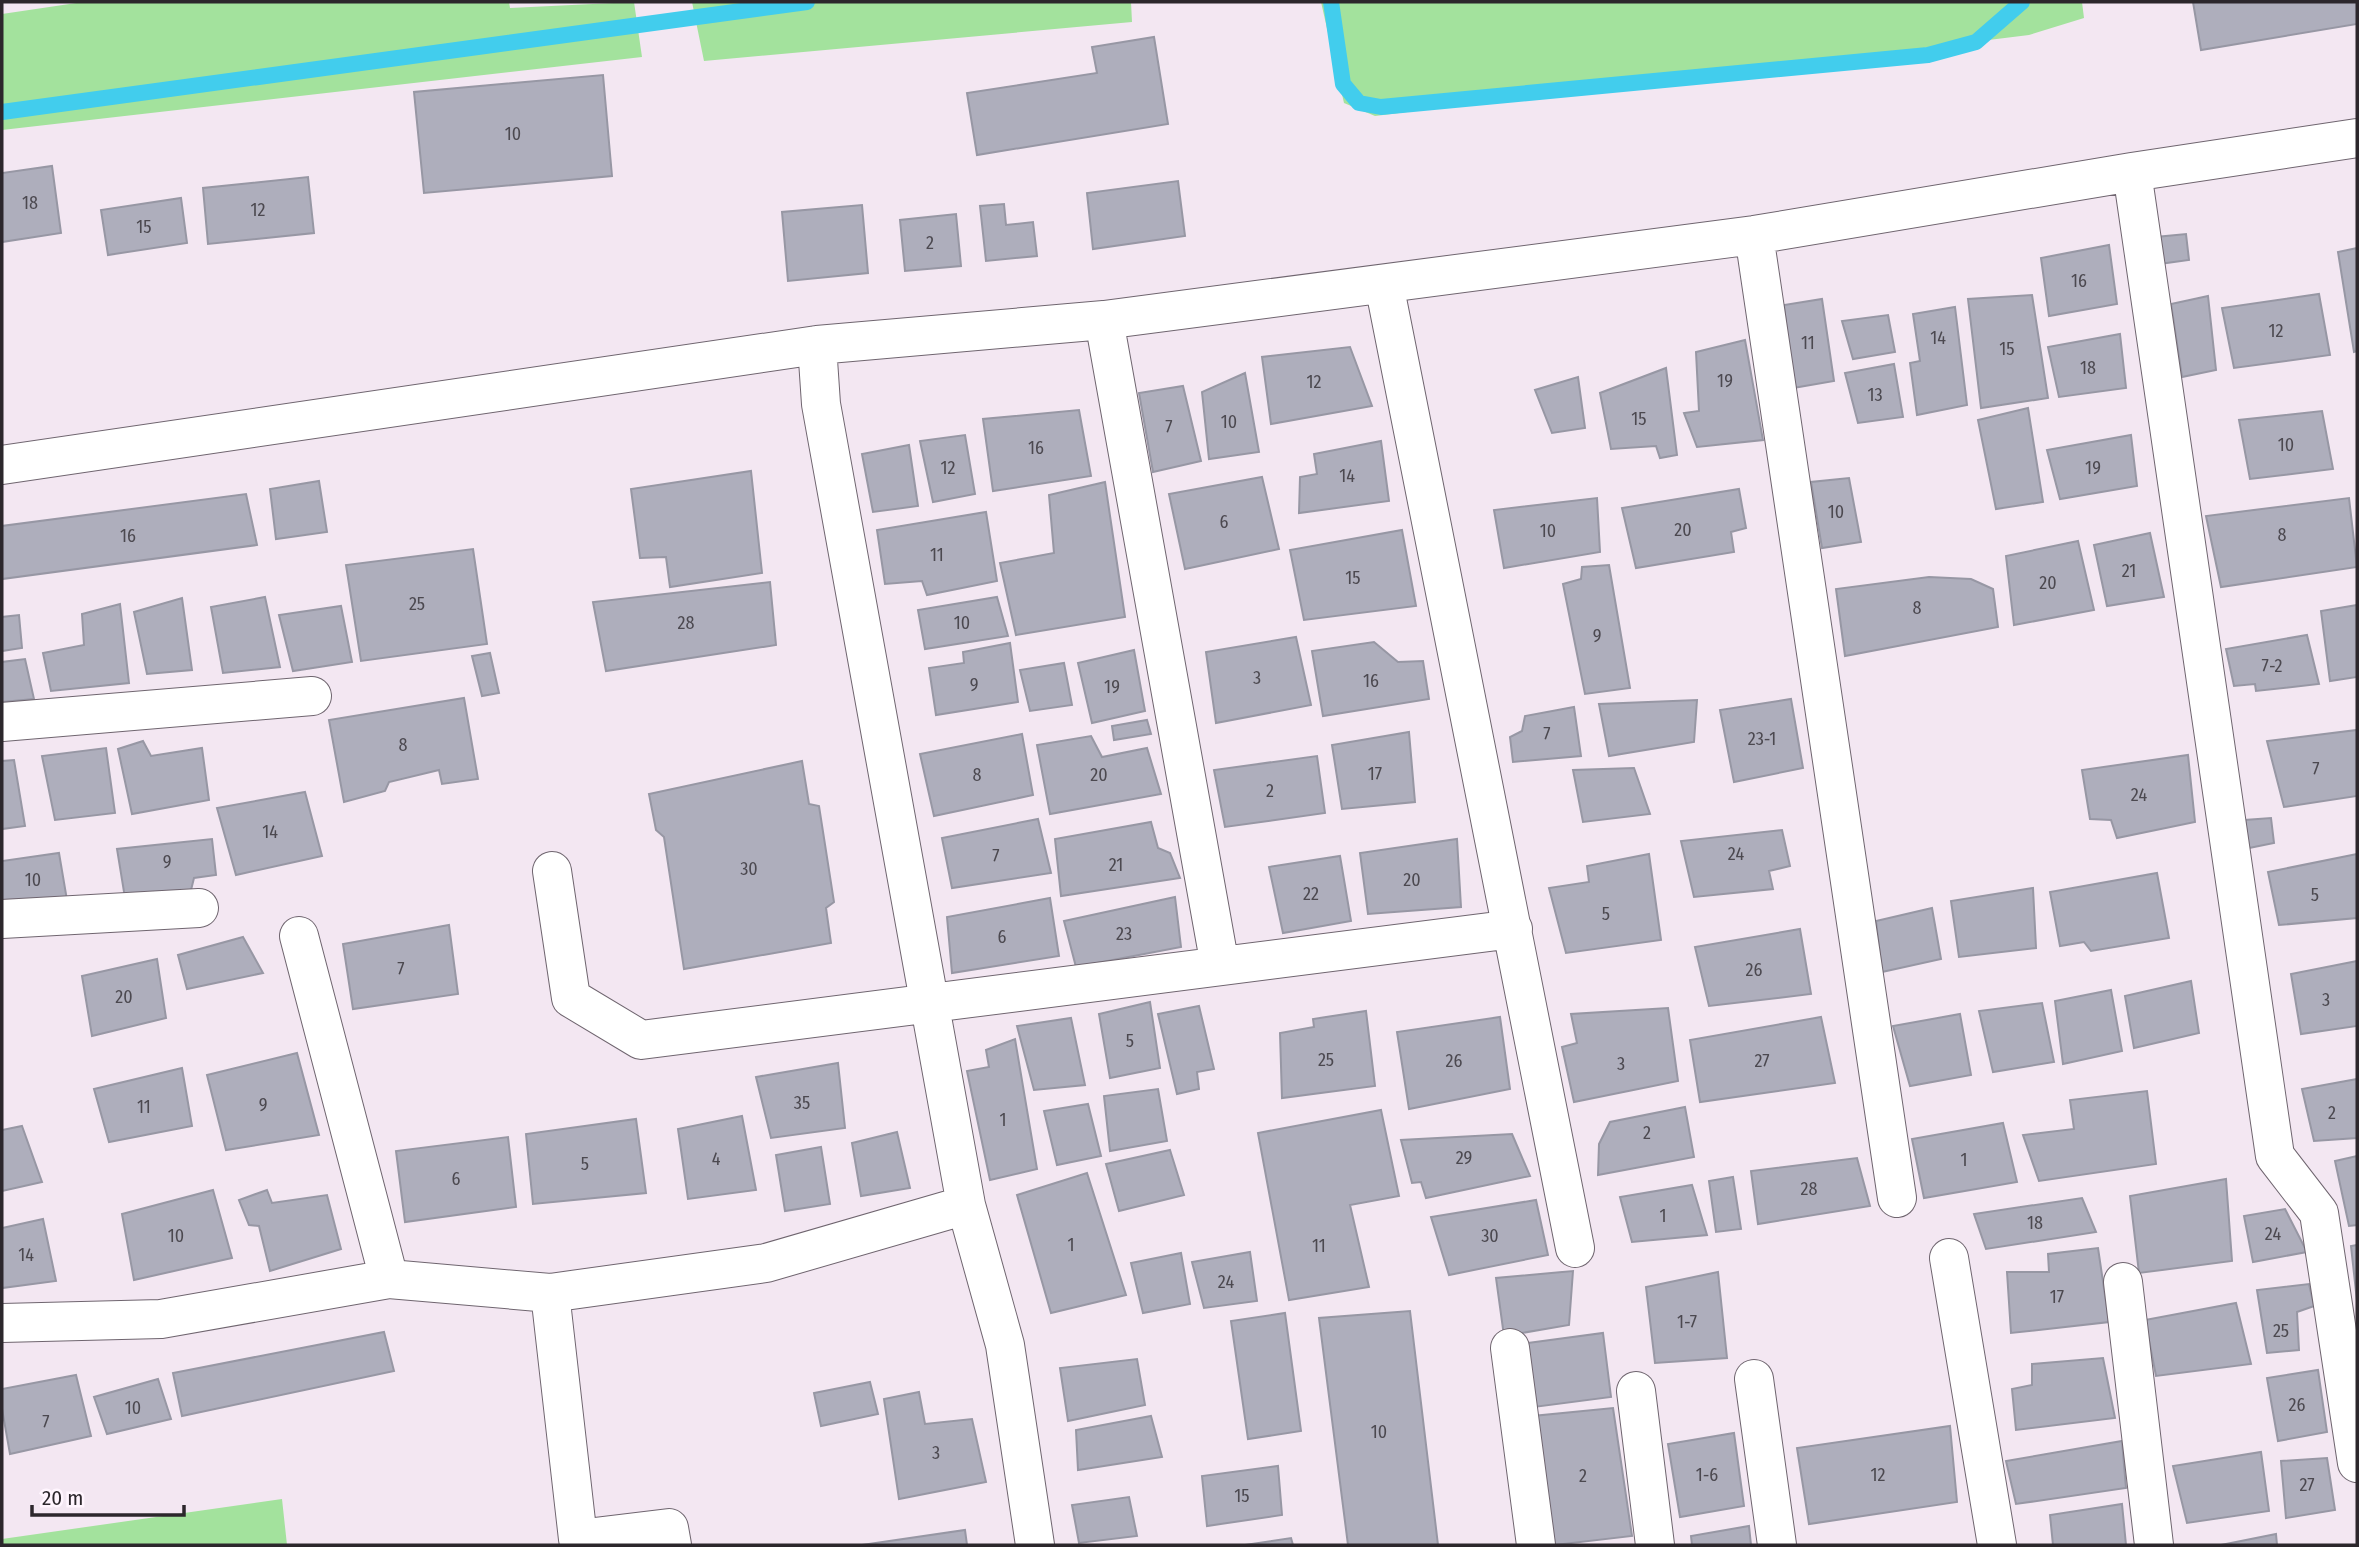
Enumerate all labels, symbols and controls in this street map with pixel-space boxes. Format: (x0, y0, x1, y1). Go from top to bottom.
house number: 10 (505, 123, 521, 145)
house number: 18 (22, 192, 38, 214)
house number: 12 (251, 199, 266, 221)
house number: 15 (136, 216, 152, 238)
house number: 2 (926, 232, 934, 254)
house number: 16 (2071, 270, 2087, 292)
house number: 12 (2269, 320, 2284, 342)
house number: 14 (1930, 327, 1946, 349)
house number: 11 (1801, 332, 1815, 354)
house number: 15 (1999, 338, 2015, 360)
house number: 18 (2080, 357, 2096, 379)
house number: 19 (1717, 370, 1733, 392)
house number: 12 (1307, 371, 1322, 393)
house number: 13 (1867, 384, 1883, 406)
house number: 15 (1631, 408, 1647, 430)
house number: 10 (1221, 411, 1237, 433)
house number: 7 (1165, 416, 1173, 438)
house number: 10 (2278, 434, 2294, 456)
house number: 16 (1028, 437, 1044, 459)
house number: 12 (941, 457, 956, 479)
house number: 19 (2085, 457, 2101, 479)
house number: 14 (1339, 465, 1355, 487)
house number: 10 (1828, 501, 1844, 523)
house number: 6 (1220, 511, 1229, 533)
house number: 20 (1674, 519, 1692, 541)
house number: 10 (1540, 520, 1556, 542)
house number: 8 (2278, 524, 2287, 546)
house number: 16 (120, 525, 136, 547)
house number: 11 (930, 544, 944, 566)
house number: 21 (2122, 560, 2136, 582)
house number: 15 (1345, 567, 1361, 589)
house number: 20 (2039, 572, 2057, 594)
house number: 25 (409, 593, 425, 615)
house number: 8 (1913, 597, 1922, 619)
house number: 28 (678, 612, 694, 634)
house number: 10 (954, 612, 970, 634)
house number: 9 (1593, 625, 1601, 647)
house number: 7-2 (2262, 655, 2282, 677)
house number: 3 (1253, 667, 1261, 689)
house number: 16 (1363, 670, 1379, 692)
house number: 9 (970, 674, 978, 696)
house number: 19 (1104, 676, 1120, 698)
house number: 7 (1543, 723, 1551, 745)
house number: 23-1 (1748, 728, 1776, 750)
house number: 8 (399, 734, 408, 756)
house number: 7 (2312, 758, 2320, 780)
house number: 17 (1368, 763, 1382, 785)
house number: 8 (973, 764, 982, 786)
house number: 20 (1090, 764, 1108, 786)
house number: 2 (1266, 780, 1274, 802)
house number: 24 (2131, 784, 2147, 806)
house number: 14 (262, 821, 278, 843)
house number: 24 (1728, 843, 1744, 865)
house number: 7 (992, 845, 1000, 867)
house number: 9 (163, 851, 171, 873)
house number: 21 (1109, 854, 1123, 876)
house number: 30 (740, 858, 758, 880)
house number: 10 (25, 869, 41, 891)
house number: 20 (1403, 869, 1421, 891)
house number: 22 (1303, 883, 1319, 905)
house number: 5 (2311, 884, 2319, 906)
house number: 5 (1602, 903, 1610, 925)
house number: 23 (1116, 923, 1132, 945)
house number: 6 (998, 926, 1007, 948)
house number: 7 (397, 958, 405, 980)
house number: 26 (1746, 959, 1763, 981)
house number: 20 (115, 986, 133, 1008)
house number: 3 (2322, 989, 2330, 1011)
house number: 5 (1126, 1030, 1134, 1052)
house number: 25 (1318, 1049, 1334, 1071)
house number: 26 (1446, 1050, 1463, 1072)
house number: 27 (1754, 1050, 1770, 1072)
house number: 3 (1617, 1053, 1625, 1075)
house number: 35 (794, 1092, 810, 1114)
house number: 9 (259, 1094, 267, 1116)
house number: 11 (137, 1096, 151, 1118)
house number: 2 (2328, 1102, 2336, 1124)
house number: 1 (999, 1109, 1007, 1131)
house number: 2 (1643, 1122, 1651, 1144)
house number: 29 (1456, 1147, 1472, 1169)
house number: 4 (712, 1148, 721, 1170)
house number: 1 (1960, 1149, 1968, 1171)
house number: 5 (581, 1153, 589, 1175)
house number: 6 (452, 1168, 461, 1190)
house number: 28 (1801, 1178, 1817, 1200)
house number: 1 (1659, 1205, 1667, 1227)
house number: 18 (2027, 1212, 2043, 1234)
house number: 24 (2265, 1223, 2281, 1245)
house number: 10 (168, 1225, 184, 1247)
house number: 30 (1481, 1225, 1499, 1247)
house number: 1 (1067, 1234, 1075, 1256)
house number: 11 (1312, 1235, 1326, 1257)
house number: 14 (18, 1244, 34, 1266)
house number: 24 (1218, 1271, 1234, 1293)
house number: 17 (2050, 1286, 2064, 1308)
house number: 1-7 (1677, 1311, 1697, 1333)
house number: 25 (2273, 1320, 2289, 1342)
house number: 26 (2289, 1394, 2306, 1416)
house number: 10 (125, 1397, 141, 1419)
house number: 7 (42, 1411, 50, 1433)
house number: 10 (1371, 1421, 1387, 1443)
house number: 3 (932, 1442, 940, 1464)
house number: 1-6 (1696, 1464, 1718, 1486)
house number: 12 (1871, 1464, 1886, 1486)
house number: 2 (1579, 1465, 1587, 1487)
scale bar (32, 1474, 184, 1518)
house number: 27 (2299, 1474, 2315, 1496)
text: 20 m (42, 1485, 83, 1511)
house number: 15 (1234, 1485, 1250, 1507)

